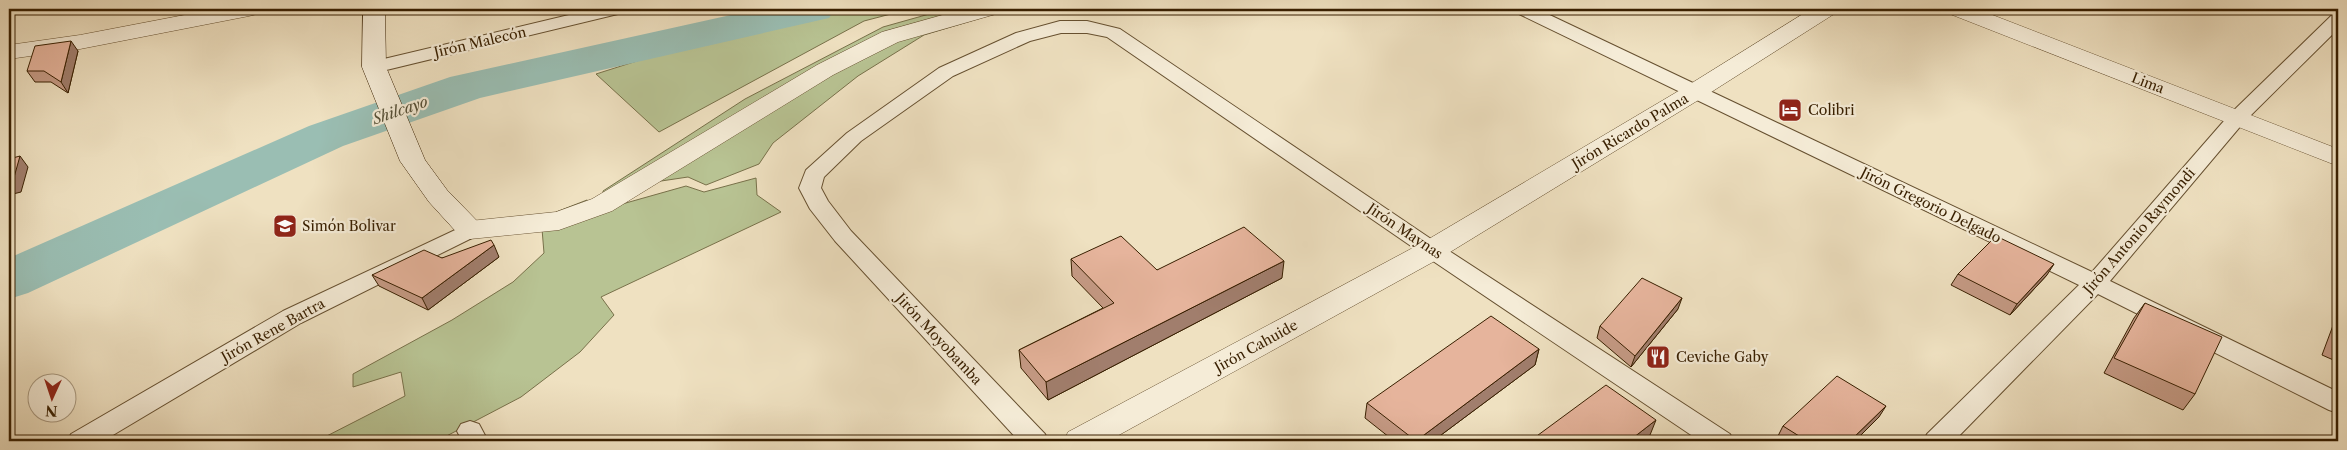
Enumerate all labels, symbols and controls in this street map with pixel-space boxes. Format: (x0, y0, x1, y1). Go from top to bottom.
street label: Jirón Malecón (430, 23, 528, 62)
street label: Lima (2129, 69, 2168, 98)
street label: Jirón Ricardo Palma (1567, 89, 1692, 174)
water label: Shilcayo (369, 92, 430, 129)
hotel icon: Colibri (1777, 97, 1803, 123)
place label: Colibri (1808, 101, 1854, 119)
street label: Jirón Gregorio Delgado (1856, 162, 2004, 247)
street label: Jirón Antonio Raymondi (2078, 164, 2199, 299)
street label: Jirón Maynas (1362, 198, 1446, 263)
school or university icon: Simón Bolivar (272, 213, 298, 239)
place label: Simón Bolivar (302, 217, 396, 235)
street label: Jirón Moyobamba (891, 288, 986, 389)
street label: Jirón Rene Bartra (216, 294, 328, 367)
street label: Jirón Cahuide (1210, 316, 1301, 377)
restaurant icon: Ceviche Gaby (1645, 344, 1671, 370)
place label: Ceviche Gaby (1676, 348, 1769, 366)
north arrow (28, 372, 78, 422)
text: N (45, 402, 58, 420)

